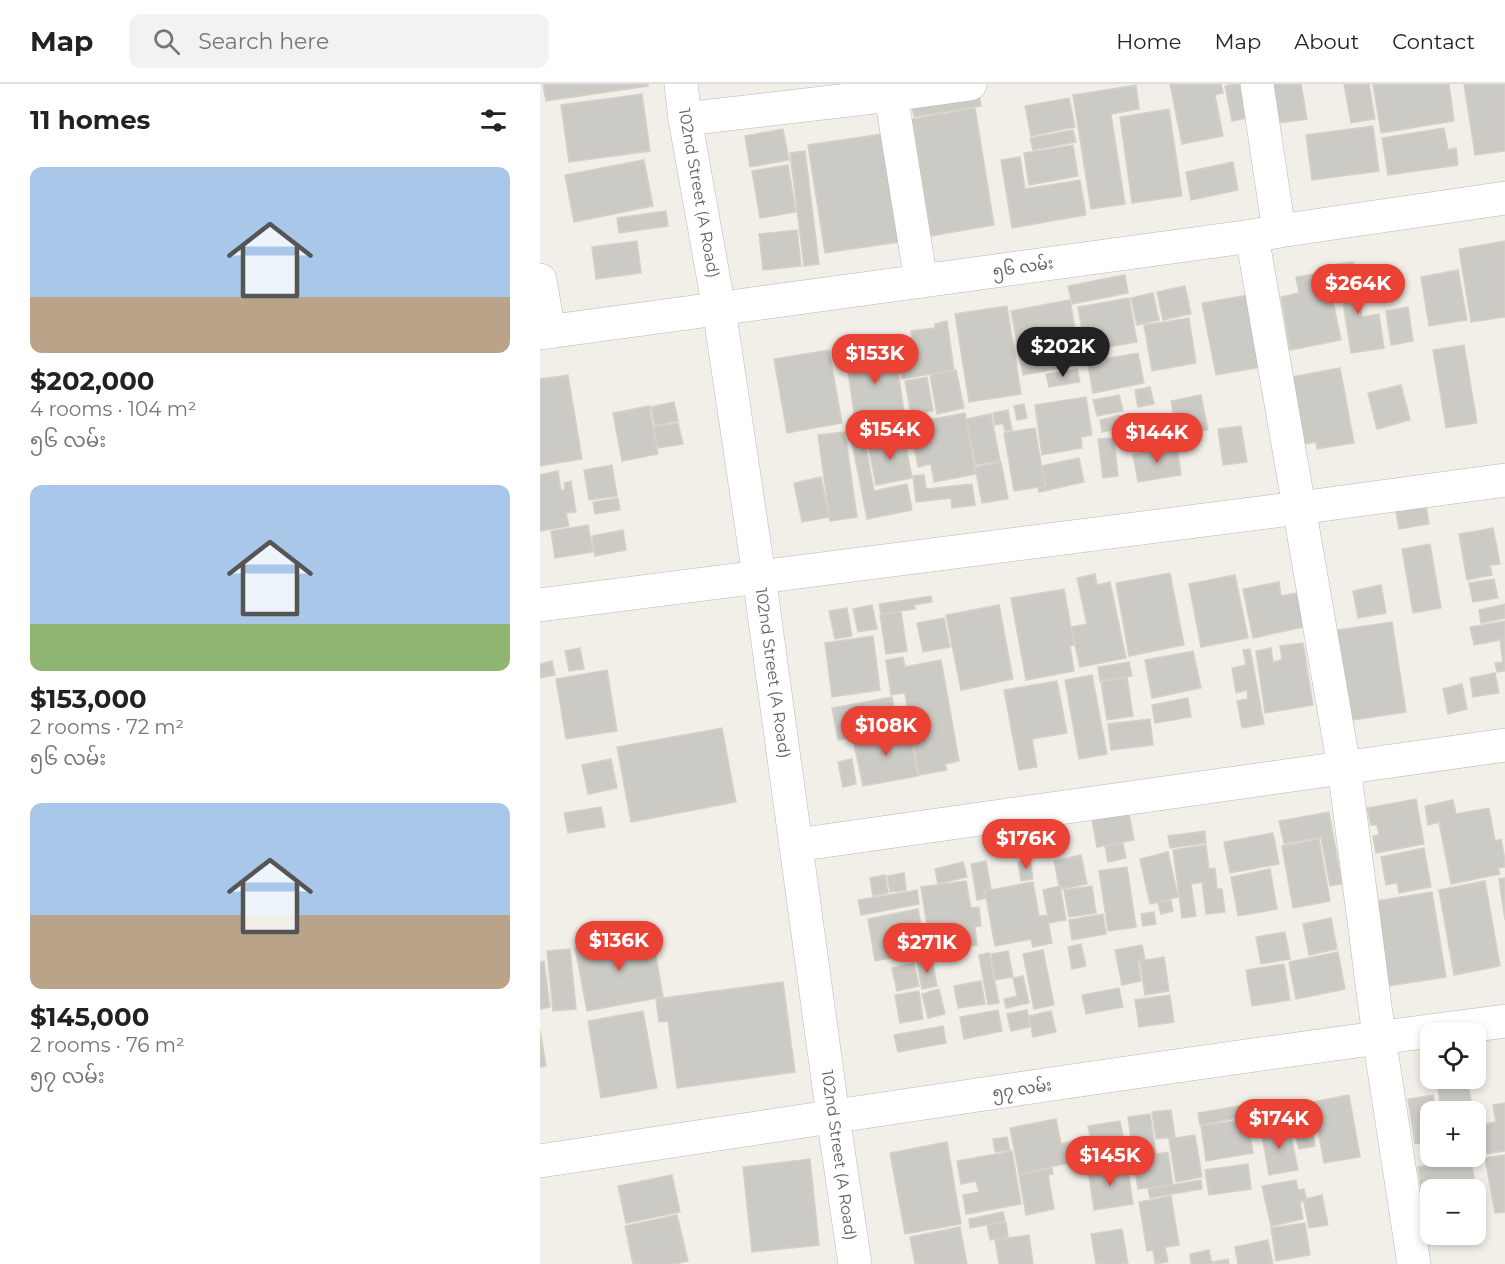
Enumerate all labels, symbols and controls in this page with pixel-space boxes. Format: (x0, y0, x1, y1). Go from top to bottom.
search box (129, 14, 549, 68)
text: Map (30, 24, 93, 58)
icon: search (150, 25, 183, 58)
text: Search here (198, 28, 329, 55)
text: Home (1116, 29, 1181, 54)
text: Map (1214, 29, 1261, 54)
text: About (1294, 29, 1359, 54)
text: Contact (1392, 29, 1475, 54)
text: 11 homes (30, 104, 150, 136)
icon: filters (477, 104, 510, 137)
street label: 102nd Street (A Road) (675, 107, 723, 279)
icon: home (216, 206, 324, 314)
street label: ၅၆ လမ်း (991, 251, 1055, 285)
pin: $264K (1316, 264, 1400, 315)
text: $264K (1325, 271, 1391, 295)
pin: $202K (1021, 327, 1105, 378)
pin: $153K (833, 334, 917, 385)
text: $202K (1031, 334, 1095, 358)
text: $153K (846, 341, 904, 365)
text: $202,000 (30, 365, 155, 397)
text: 4 rooms · 104 m² (30, 397, 197, 421)
pin: $154K (848, 410, 932, 461)
pin: $144K (1115, 413, 1199, 464)
text: $154K (860, 417, 920, 441)
text: $144K (1126, 420, 1188, 444)
text: ၅၆ လမ်း (30, 428, 106, 452)
icon: home (216, 524, 324, 632)
street label: 102nd Street (A Road) (752, 587, 794, 759)
text: $153,000 (30, 683, 147, 715)
pin: $108K (844, 706, 928, 757)
text: $108K (855, 713, 917, 737)
text: 2 rooms · 72 m² (30, 715, 184, 739)
text: ၅၆ လမ်း (30, 746, 106, 770)
pin: $176K (984, 819, 1068, 870)
text: $176K (996, 826, 1056, 850)
icon: home (216, 842, 324, 950)
pin: $136K (577, 921, 661, 972)
pin: $271K (885, 923, 969, 974)
text: $136K (589, 928, 649, 952)
text: $271K (897, 930, 957, 954)
text: $145,000 (30, 1001, 149, 1033)
map controls (1420, 1023, 1486, 1245)
button: locate (1420, 1023, 1486, 1089)
text: 2 rooms · 76 m² (30, 1033, 185, 1057)
text: ၅၇ လမ်း (30, 1064, 105, 1088)
street label: 102nd Street (A Road) (818, 1069, 860, 1241)
street label: ၅၇ လမ်း (991, 1073, 1053, 1107)
pin: $174K (1237, 1099, 1321, 1150)
button: + (1420, 1101, 1486, 1167)
text: $174K (1249, 1106, 1309, 1130)
pin: $145K (1068, 1136, 1152, 1187)
text: $145K (1080, 1143, 1140, 1167)
button: − (1420, 1179, 1486, 1245)

